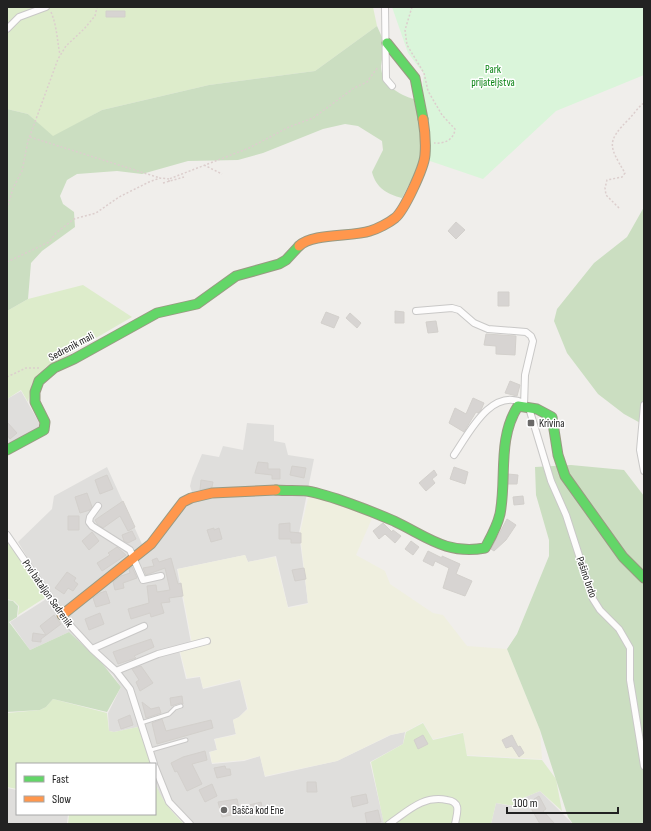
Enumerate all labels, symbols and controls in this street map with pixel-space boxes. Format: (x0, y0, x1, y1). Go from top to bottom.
park label: Park prijateljstva (471, 63, 515, 89)
street label: Sedrenik mali (46, 329, 96, 364)
place label: Krivina (539, 417, 564, 430)
marker: Krivina (526, 418, 536, 428)
street label: Pašino brdo (573, 555, 600, 600)
street label: Prvi bataljon Sedrenik (19, 557, 76, 630)
legend (16, 763, 156, 815)
text: Fast (52, 772, 69, 787)
scale bar (507, 789, 618, 815)
text: Slow (52, 792, 71, 807)
text: 100 m (513, 796, 538, 811)
place label: Bašča kod Ene (232, 804, 284, 817)
marker: Bašča kod Ene (219, 805, 229, 815)

